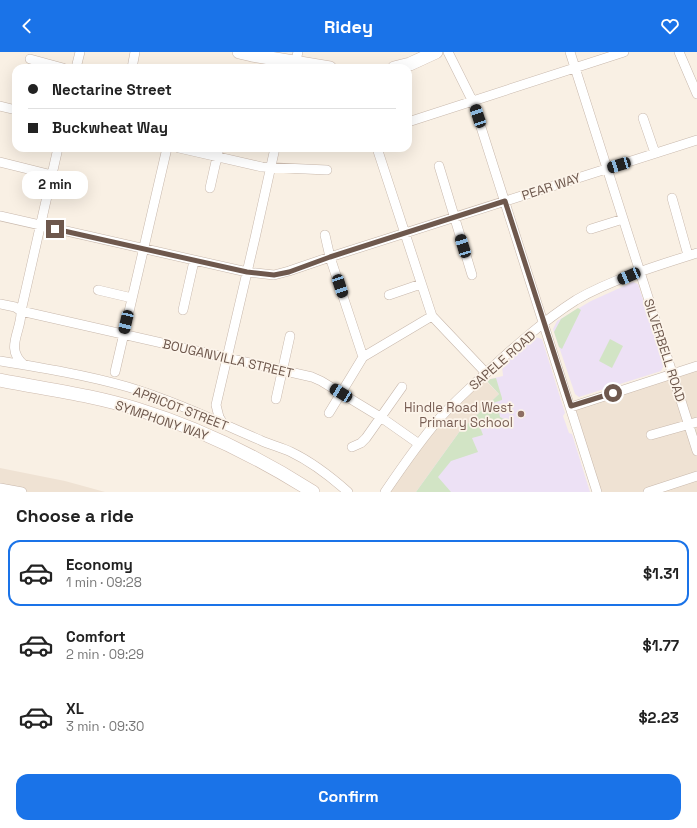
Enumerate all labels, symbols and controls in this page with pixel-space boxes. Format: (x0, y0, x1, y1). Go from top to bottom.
icon: back (16, 15, 38, 37)
text: Ridey (324, 15, 373, 38)
icon: heart (659, 15, 681, 37)
text: Nectarine Street (52, 80, 172, 99)
car (469, 103, 487, 129)
text: Buckwheat Way (52, 118, 168, 137)
car (606, 156, 632, 174)
street label: PEAR WAY (520, 169, 583, 204)
callout: 2 min (22, 171, 88, 199)
text: 2 min (38, 176, 72, 193)
route end (46, 220, 64, 238)
car (454, 233, 472, 259)
car (616, 266, 642, 286)
car (331, 273, 349, 299)
street label: SILVERBELL ROAD (640, 296, 689, 404)
car (117, 309, 135, 335)
street label: SAPELE ROAD (466, 327, 539, 394)
street label: BOUGANVILLA STREET (161, 335, 295, 382)
car (328, 382, 354, 404)
street label: APRICOT STREET (131, 383, 231, 435)
route start (604, 384, 622, 402)
street label: SYMPHONY WAY (113, 397, 211, 444)
place label: Hindle Road West Primary School (404, 399, 513, 431)
marker: Hindle Road West Primary School (516, 409, 526, 419)
text: Choose a ride (16, 504, 134, 527)
icon: car (18, 555, 54, 591)
text: Economy (66, 555, 133, 574)
text: $1.31 (643, 564, 679, 583)
text: 1 min · 09:28 (66, 574, 142, 591)
icon: car (18, 627, 54, 663)
text: Comfort (66, 627, 126, 646)
text: $1.77 (643, 636, 679, 655)
text: 2 min · 09:29 (66, 646, 144, 663)
icon: car (18, 699, 54, 735)
text: XL (66, 699, 84, 718)
text: $2.23 (638, 708, 679, 727)
text: 3 min · 09:30 (66, 718, 144, 735)
button: Confirm (16, 774, 681, 820)

